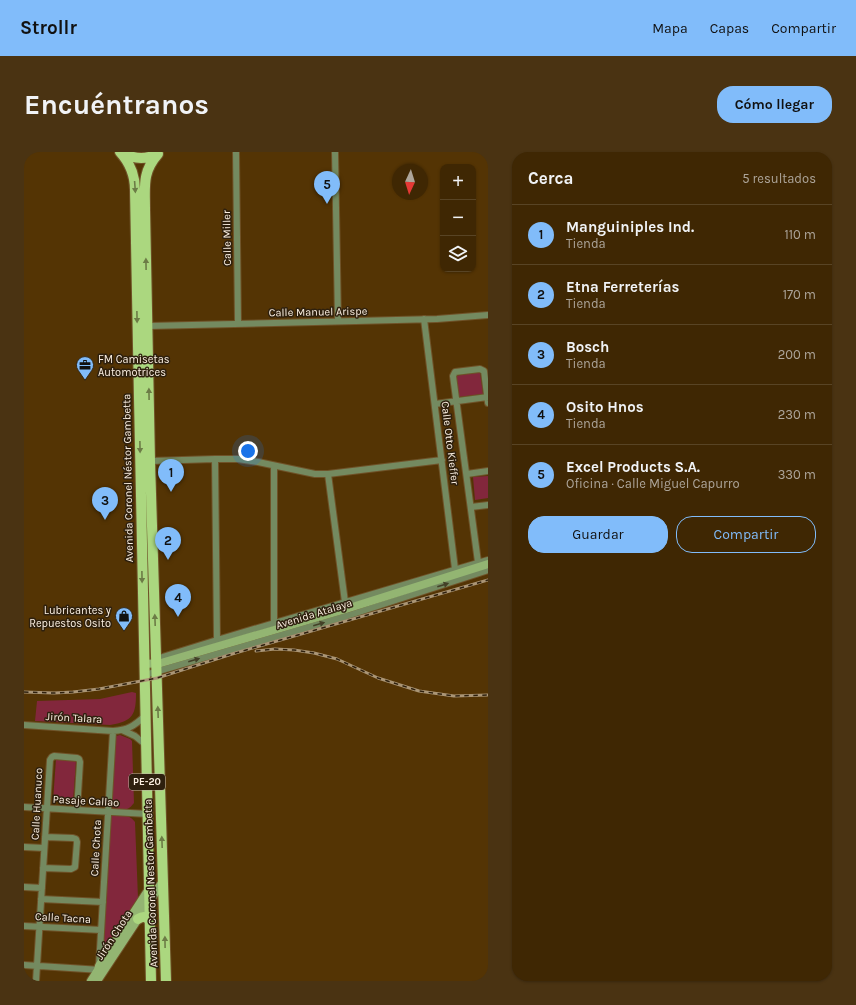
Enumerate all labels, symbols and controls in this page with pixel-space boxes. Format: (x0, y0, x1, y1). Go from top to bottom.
text: Strollr (20, 17, 77, 39)
text: Mapa (652, 20, 688, 37)
text: Capas (710, 20, 749, 37)
text: Compartir (771, 20, 836, 37)
button: Cómo llegar (717, 86, 832, 123)
text: Encuéntranos (24, 88, 209, 121)
north arrow (392, 164, 428, 200)
map controls (440, 164, 476, 272)
button: + (440, 164, 476, 200)
text: Cerca (528, 168, 573, 188)
pin: 5 (314, 171, 340, 204)
text: 5 resultados (742, 171, 816, 186)
one-way arrow (132, 181, 139, 193)
button: − (440, 200, 476, 236)
street label: Calle Miller (220, 210, 234, 266)
text: Manguiniples Ind. (566, 218, 694, 236)
text: 1 (539, 227, 543, 242)
text: 110 m (784, 227, 816, 242)
button: layers (440, 236, 476, 272)
text: Tienda (566, 236, 606, 251)
one-way arrow (143, 258, 150, 270)
text: Etna Ferreterías (566, 278, 679, 296)
text: 2 (537, 287, 545, 302)
text: 170 m (783, 287, 816, 302)
text: Tienda (566, 296, 606, 311)
street label: Calle Manuel Arispe (269, 305, 368, 319)
one-way arrow (134, 311, 140, 324)
text: Bosch (566, 338, 609, 356)
text: 3 (537, 347, 545, 362)
text: 200 m (778, 347, 816, 362)
place label: FM Camisetas Automotrices (98, 353, 170, 379)
office icon: FM Camisetas Automotrices (75, 355, 95, 380)
text: Tienda (566, 356, 606, 371)
one-way arrow (146, 387, 152, 400)
street label: Avenida Coronel Néstor Gambetta (120, 394, 136, 562)
text: Osito Hnos (566, 398, 644, 416)
street label: Calle Otto Kieffer (438, 401, 462, 485)
text: 4 (537, 407, 545, 422)
text: 230 m (778, 407, 816, 422)
text: Tienda (566, 416, 606, 431)
one-way arrow (137, 441, 143, 454)
your location (238, 441, 258, 461)
text: Excel Products S.A. (566, 458, 700, 476)
pin: 1 (158, 459, 184, 492)
text: 5 (537, 467, 545, 482)
text: 330 m (778, 467, 816, 482)
text: Oficina · Calle Miguel Capurro (566, 476, 740, 491)
pin: 3 (92, 487, 118, 520)
button: Guardar (528, 516, 668, 553)
button: Compartir (676, 516, 816, 553)
pin: 2 (155, 527, 181, 560)
one-way arrow (139, 571, 146, 583)
one-way arrow (437, 582, 449, 588)
pin: 4 (165, 584, 191, 617)
street label: Avenida Atalaya (274, 596, 354, 632)
place label: Lubricantes y Repuestos Osito (29, 604, 111, 630)
shop icon: Lubricantes y Repuestos Osito (114, 606, 134, 631)
one-way arrow (152, 613, 158, 626)
one-way arrow (313, 621, 325, 627)
one-way arrow (188, 657, 200, 663)
one-way arrow (155, 705, 161, 718)
street label: Jirón Talara (45, 710, 103, 726)
street label: Calle Huanuco (29, 768, 45, 840)
road number: PE-20 (129, 774, 165, 790)
street label: Pasaje Callao (52, 793, 120, 809)
street label: Avenida Coronel Nestor Gambetta (142, 798, 160, 968)
street label: Calle Chota (88, 819, 104, 877)
one-way arrow (159, 835, 165, 848)
street label: Jirón Chota (93, 908, 135, 962)
street label: Calle Tacna (35, 910, 91, 926)
one-way arrow (162, 935, 168, 948)

